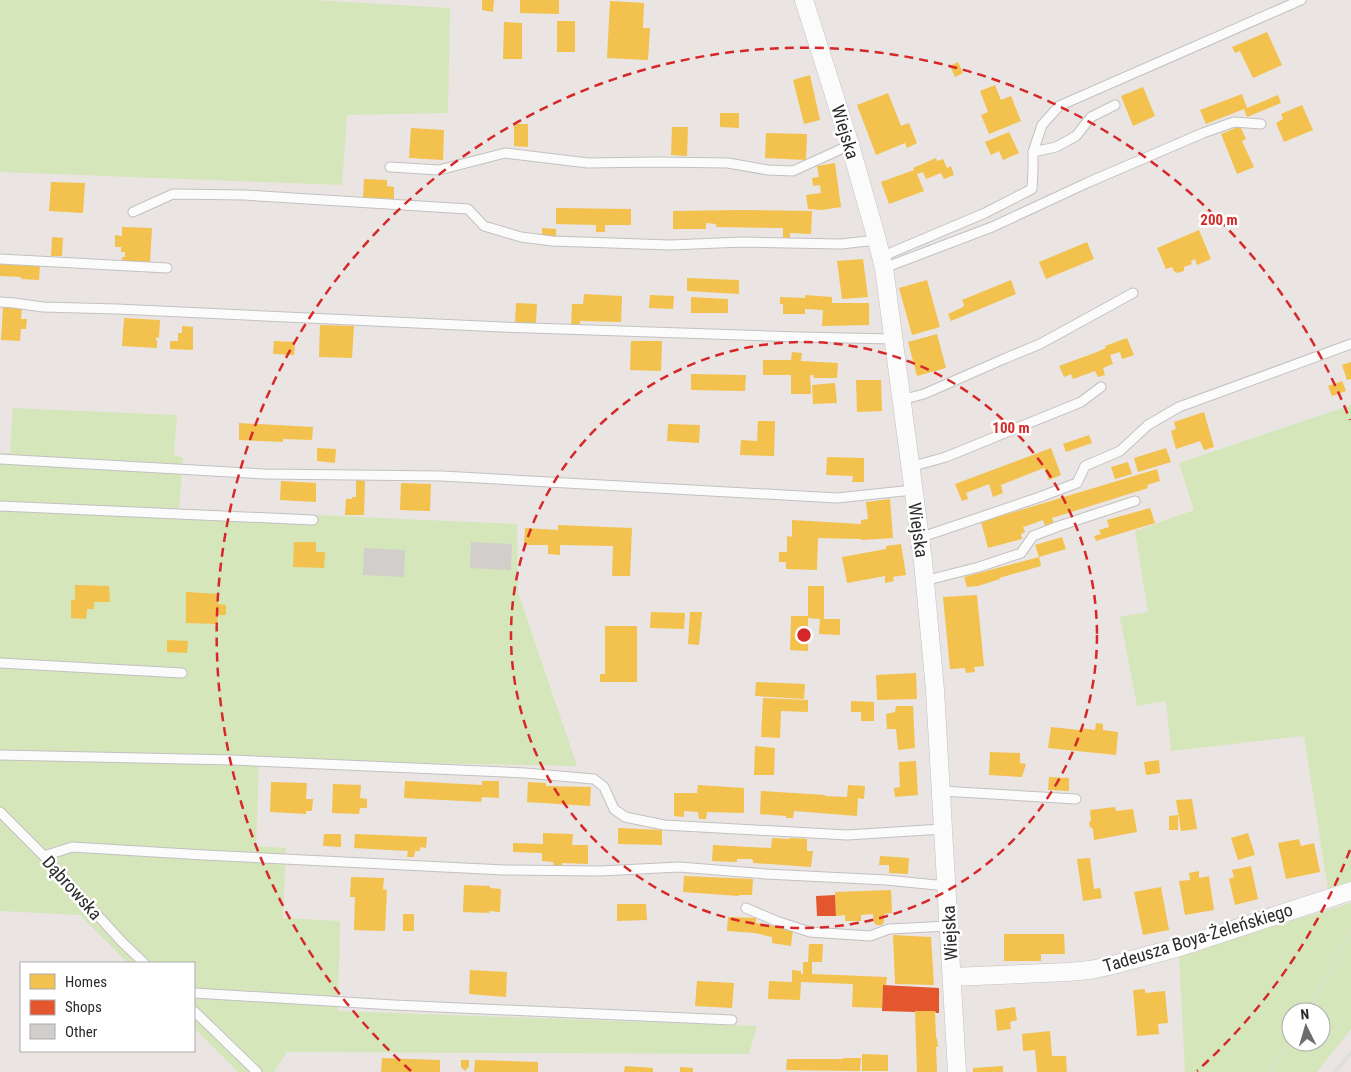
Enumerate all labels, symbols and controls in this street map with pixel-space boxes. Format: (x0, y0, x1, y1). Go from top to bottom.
street label: Wiejska (827, 102, 864, 161)
text: 200 m (1200, 211, 1238, 229)
text: 100 m (992, 419, 1030, 437)
street label: Wiejska (904, 501, 933, 559)
centre of rings (795, 626, 813, 644)
street label: Dąbrowska (38, 851, 107, 924)
street label: Tadeusza Boya-Żeleńskiego (1101, 899, 1295, 976)
street label: Wiejska (938, 905, 961, 961)
legend (20, 962, 195, 1052)
text: Homes (65, 973, 107, 991)
text: Shops (65, 998, 102, 1016)
north arrow (1281, 1002, 1331, 1052)
text: N (1300, 1006, 1310, 1022)
text: Other (65, 1023, 98, 1041)

